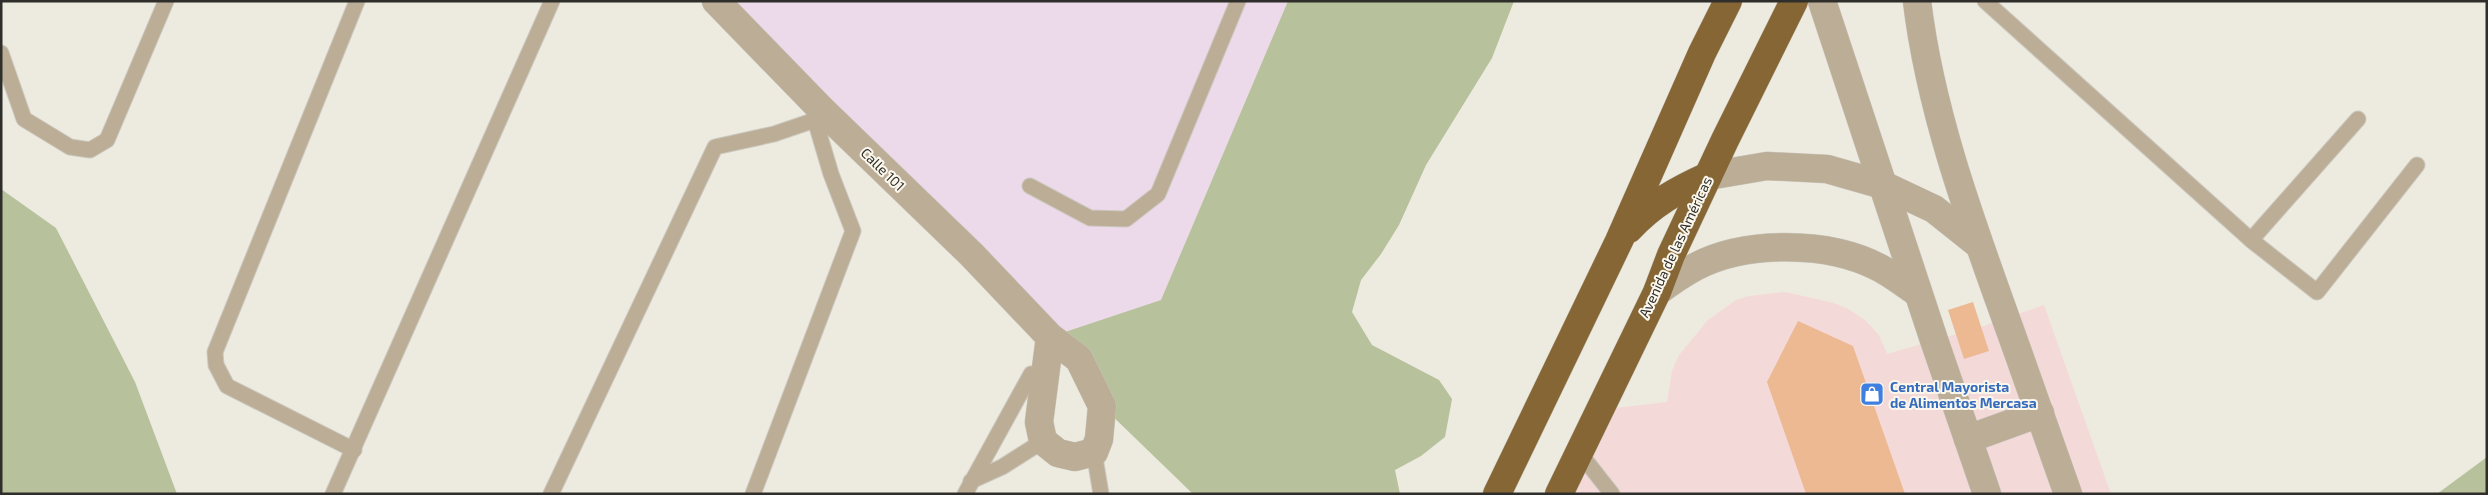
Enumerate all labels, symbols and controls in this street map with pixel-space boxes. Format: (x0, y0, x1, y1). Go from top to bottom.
street label: Calle 101 (858, 144, 908, 194)
street label: Avenida de las Américas (1635, 174, 1715, 320)
place label: Central Mayorista de Alimentos Mercasa (1890, 378, 2037, 411)
shop icon: Central Mayorista de Alimentos Mercasa (1859, 381, 1885, 407)

